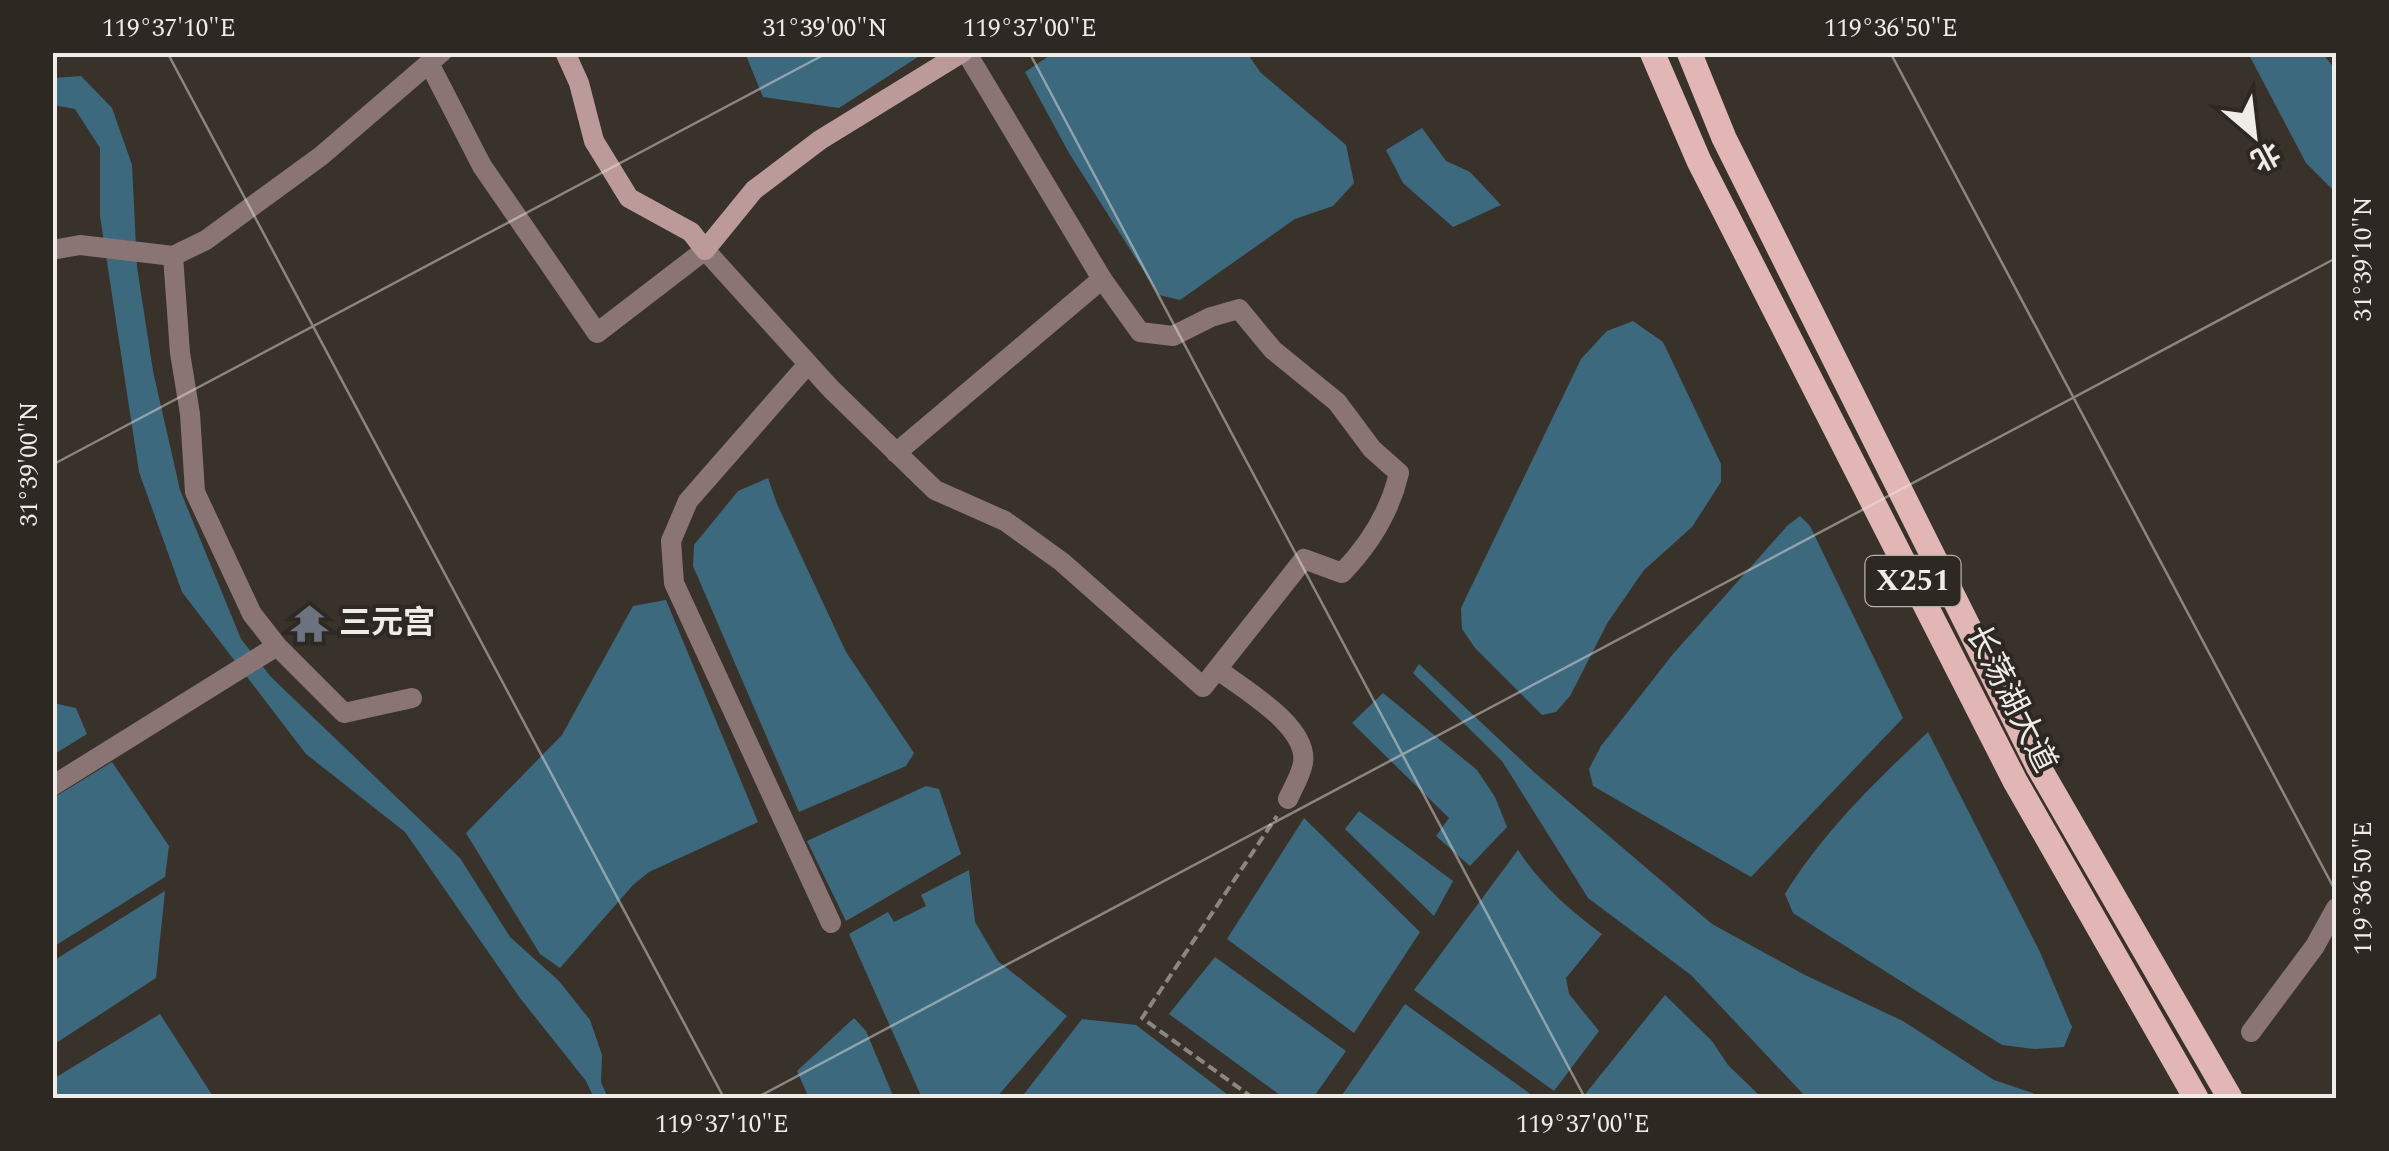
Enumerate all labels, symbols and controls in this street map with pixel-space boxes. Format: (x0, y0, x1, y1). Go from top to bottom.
text: 119°37'10"E (102, 10, 236, 48)
text: 31°39'00"N (763, 10, 887, 48)
text: 119°37'00"E (963, 10, 1097, 48)
text: 119°36'50"E (1824, 10, 1958, 48)
north arrow (2204, 85, 2304, 185)
text: 北 (2243, 130, 2287, 181)
text: 31°39'10"N (2345, 197, 2383, 321)
text: 31°39'00"N (11, 402, 49, 526)
road number: X251 (1866, 556, 1960, 606)
place label: 三元宫 (339, 599, 435, 648)
temple icon: 三元宫 (288, 602, 330, 644)
street label: 长荡湖大道 (1953, 617, 2069, 781)
text: 119°36'50"E (2345, 821, 2383, 955)
text: 119°37'10"E (655, 1106, 789, 1144)
text: 119°37'00"E (1516, 1106, 1650, 1144)

